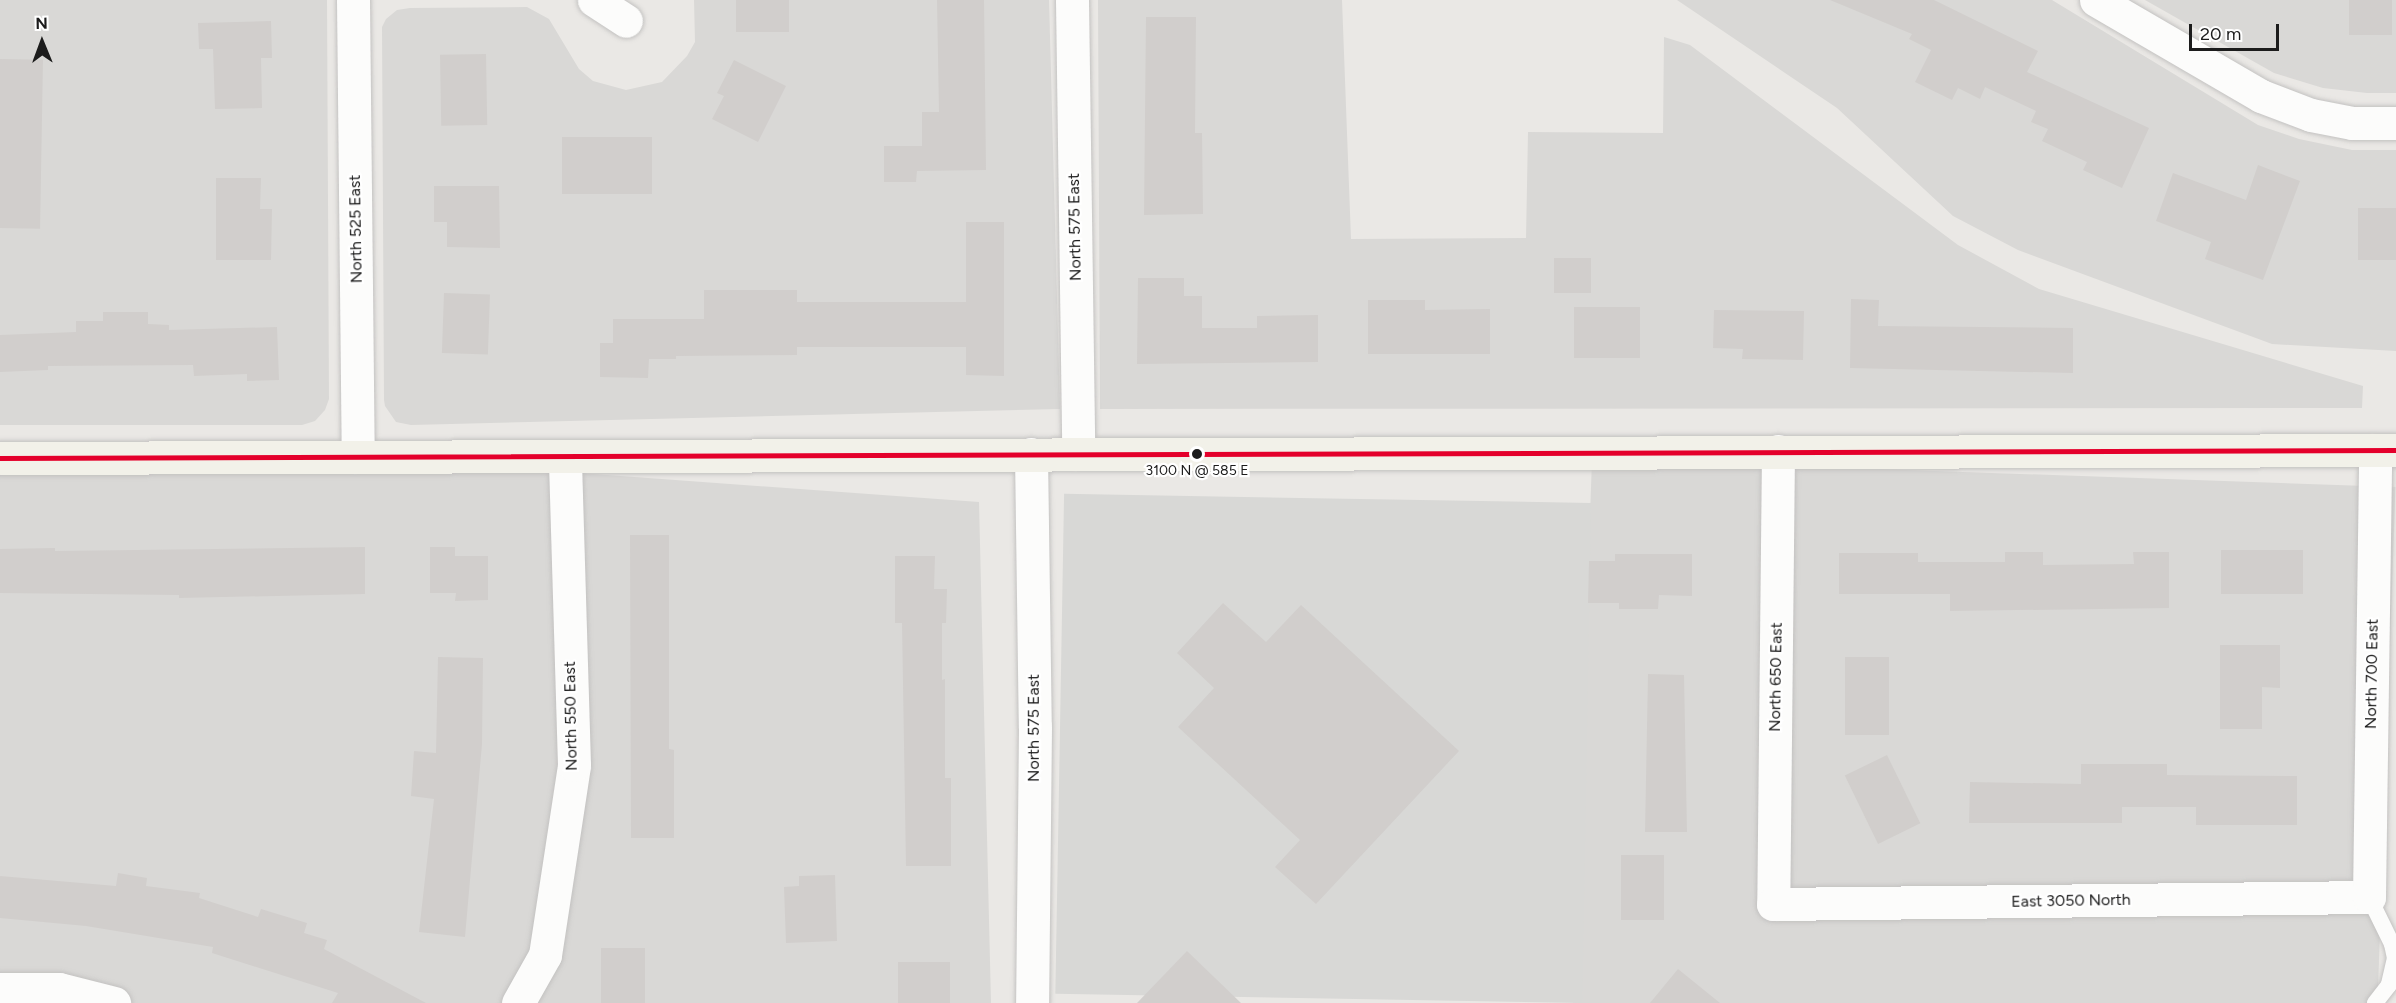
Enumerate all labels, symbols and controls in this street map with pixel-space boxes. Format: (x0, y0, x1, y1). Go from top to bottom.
north arrow (12, 12, 72, 72)
scale bar (2192, 12, 2282, 50)
text: N (35, 14, 48, 33)
text: 20 m (2200, 23, 2241, 45)
street label: North 575 East (1064, 173, 1086, 281)
street label: North 525 East (345, 175, 367, 283)
marker: 3100 N @ 585 E (1191, 448, 1203, 460)
place label: 3100 N @ 585 E (1146, 463, 1248, 479)
street label: North 700 East (2361, 619, 2383, 729)
street label: North 650 East (1765, 622, 1787, 732)
street label: North 550 East (560, 661, 582, 771)
street label: North 575 East (1024, 674, 1044, 782)
street label: East 3050 North (2011, 890, 2131, 912)

